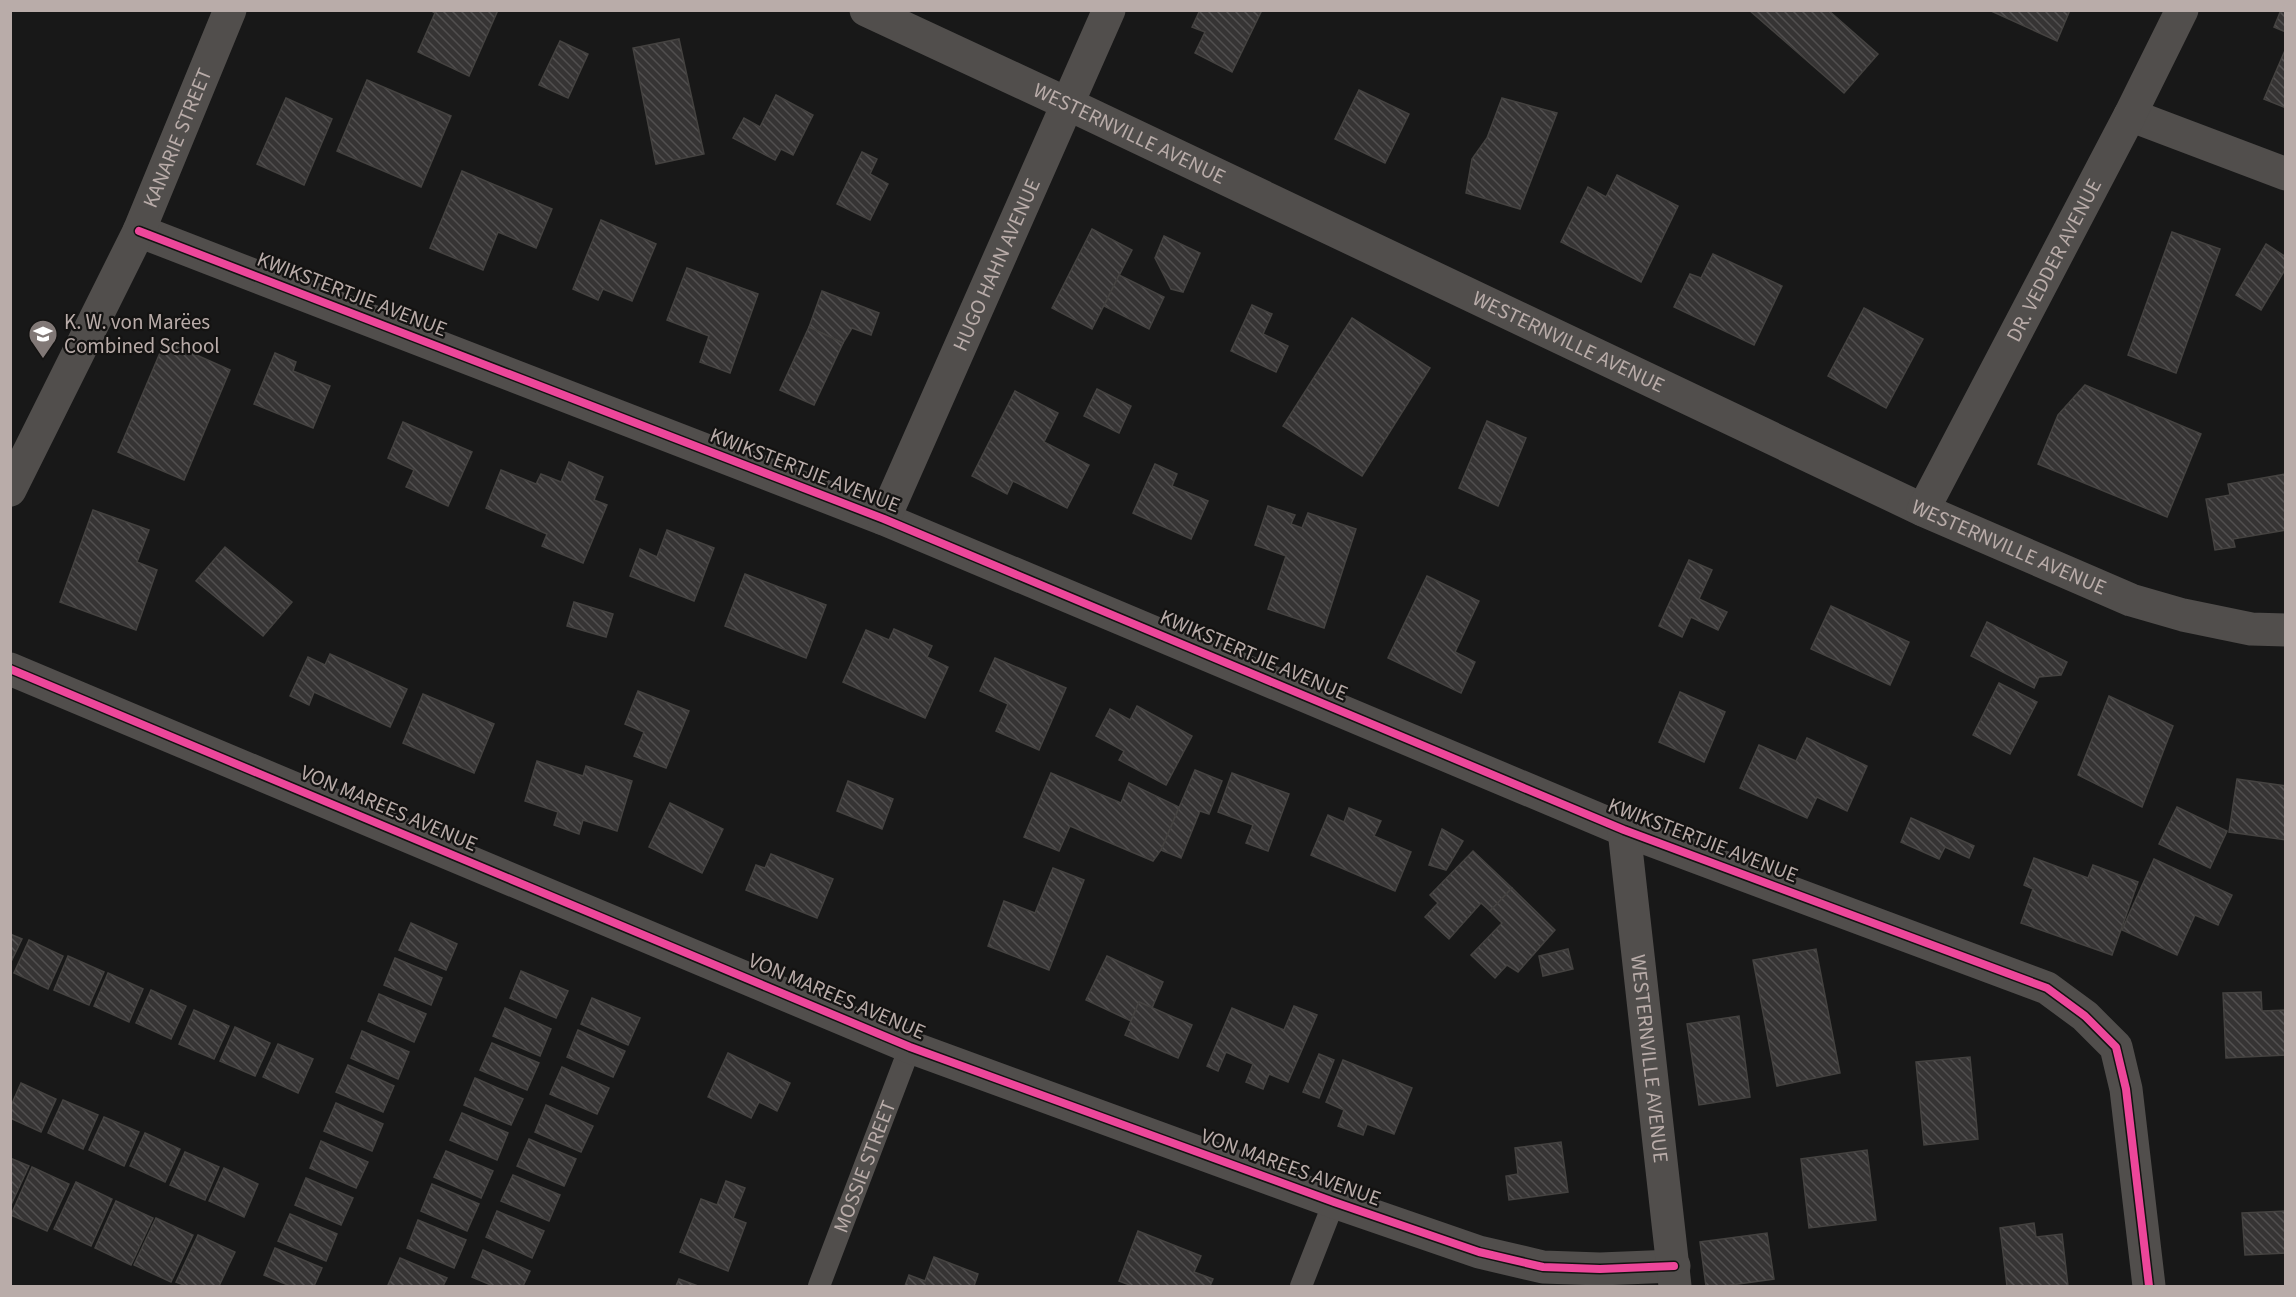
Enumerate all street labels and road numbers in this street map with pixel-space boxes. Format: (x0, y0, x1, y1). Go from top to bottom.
street label: KANARIE STREET (135, 64, 219, 212)
street label: WESTERNVILLE AVENUE (1028, 75, 1231, 192)
street label: DR. VEDDER AVENUE (1999, 173, 2109, 347)
street label: HUGO HAHN AVENUE (945, 174, 1048, 356)
street label: KWIKSTERTJIE AVENUE (253, 244, 451, 344)
street label: WESTERNVILLE AVENUE (1468, 283, 1670, 400)
street label: KWIKSTERTJIE AVENUE (706, 420, 904, 520)
street label: WESTERNVILLE AVENUE (1907, 492, 2111, 603)
street label: KWIKSTERTJIE AVENUE (1155, 602, 1353, 708)
street label: VON MAREES AVENUE (296, 757, 482, 859)
street label: KWIKSTERTJIE AVENUE (1604, 790, 1802, 890)
street label: VON MAREES AVENUE (744, 945, 930, 1047)
street label: WESTERNVILLE AVENUE (1623, 953, 1676, 1164)
street label: MOSSIE STREET (826, 1096, 903, 1237)
street label: VON MAREES AVENUE (1197, 1120, 1385, 1214)

